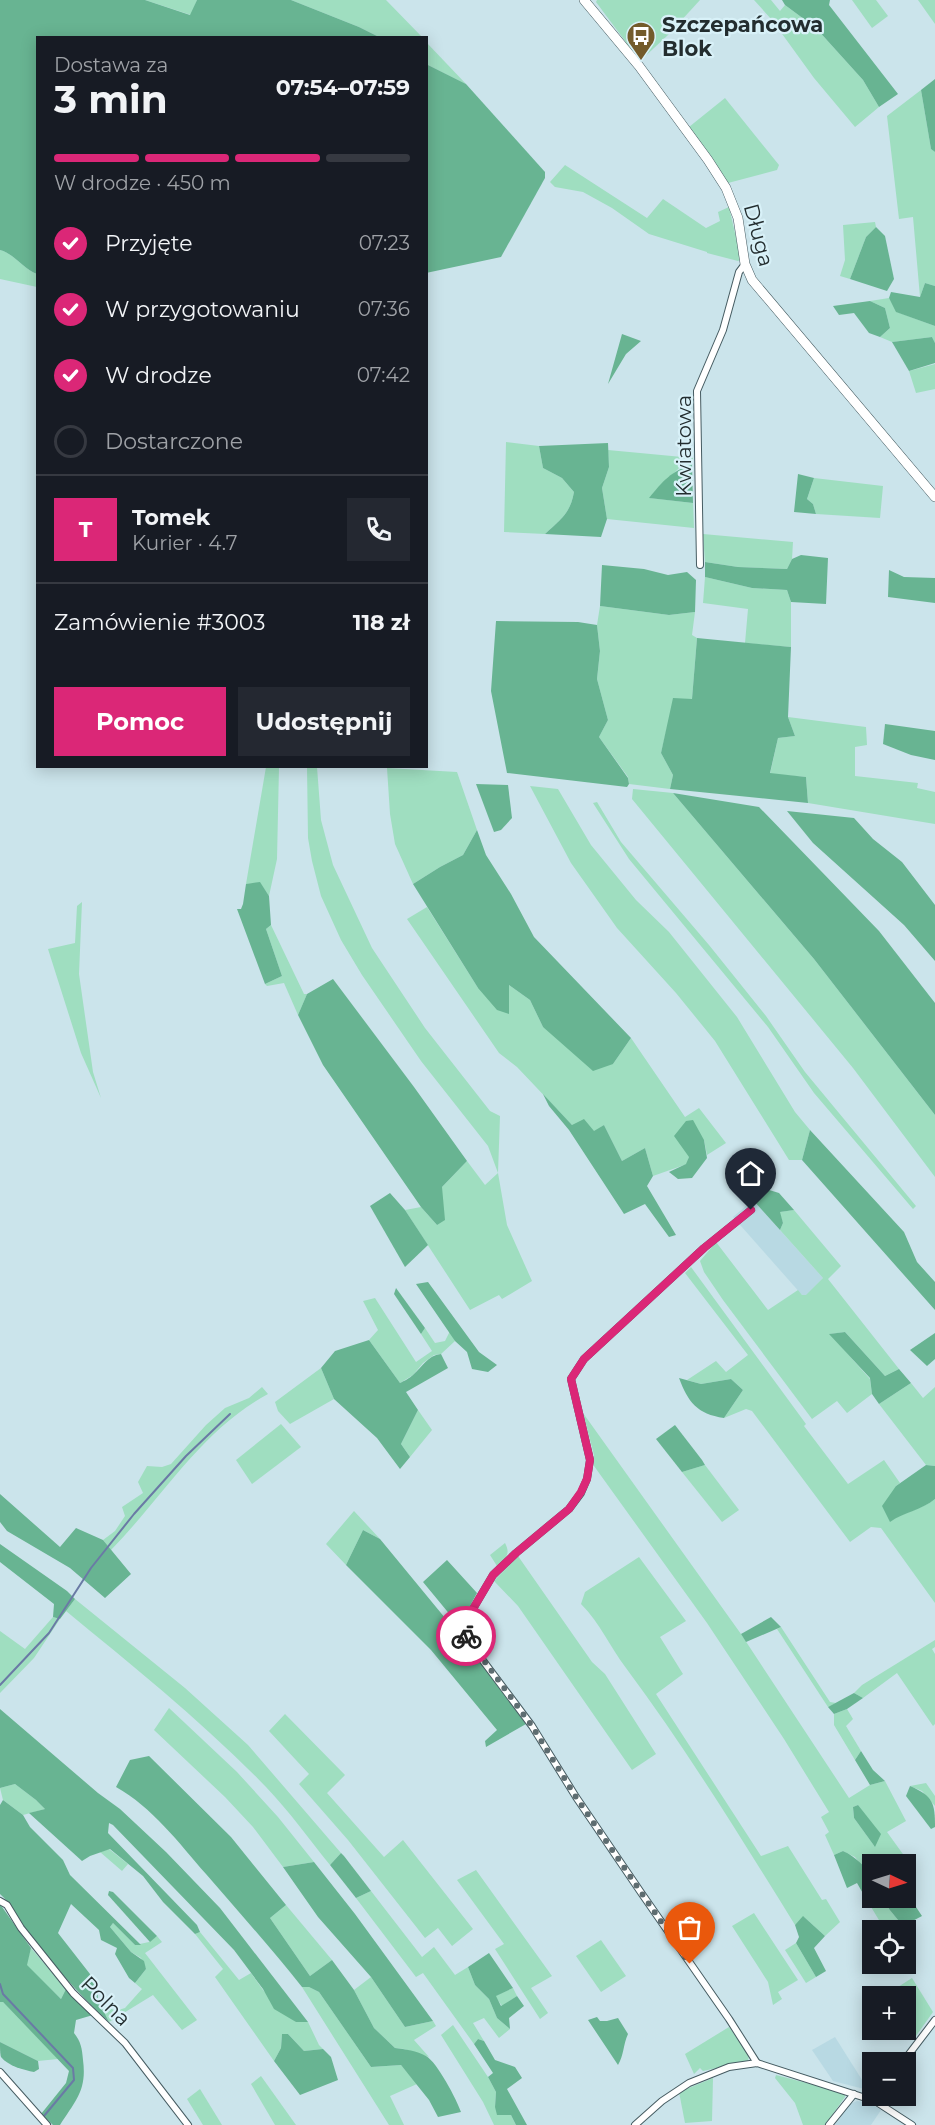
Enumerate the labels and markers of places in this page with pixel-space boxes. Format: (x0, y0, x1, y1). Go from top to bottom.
place label: Szczepańcowa Blok (662, 12, 823, 61)
bus stop icon: Szczepańcowa Blok (625, 20, 657, 62)
pin (725, 1148, 776, 1210)
pin (664, 1902, 715, 1964)

